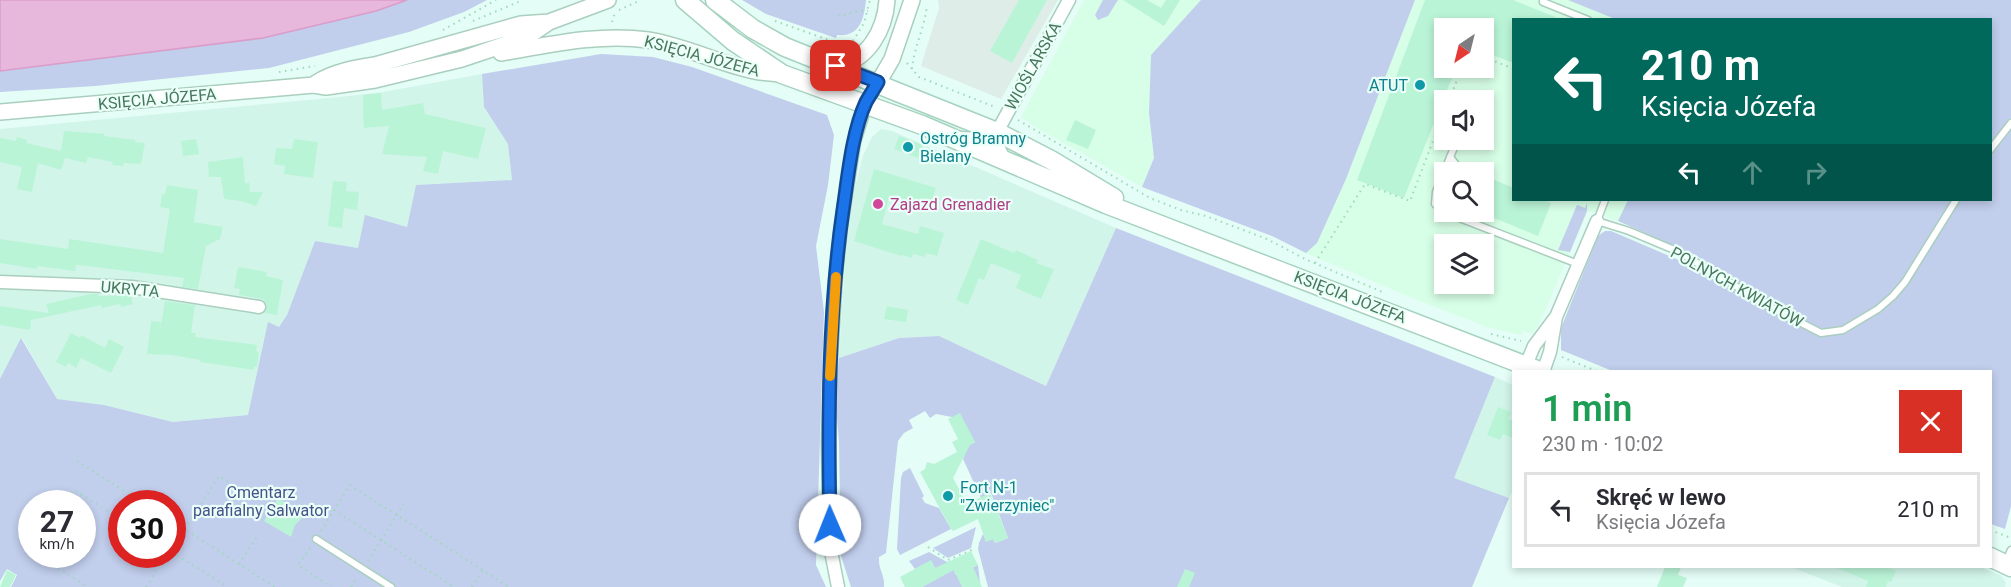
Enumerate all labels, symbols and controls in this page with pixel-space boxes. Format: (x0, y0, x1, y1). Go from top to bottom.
street label: WIOŚLARSKA (1000, 18, 1065, 114)
north arrow (1434, 18, 1494, 78)
map controls (1434, 18, 1494, 294)
street label: KSIĘCIA JÓZEFA (642, 31, 763, 81)
pin (810, 40, 861, 91)
text: 210 m (1641, 41, 1760, 90)
icon: left (1542, 42, 1620, 120)
icon: arrive (819, 49, 852, 82)
place label: ATUT (1369, 76, 1408, 95)
marker: ATUT (1413, 78, 1427, 92)
street label: KSIĘCIA JÓZEFA (97, 83, 217, 114)
button: sound (1434, 90, 1494, 150)
text: Księcia Józefa (1641, 91, 1817, 123)
place label: Ostróg Bramny Bielany (920, 129, 1026, 166)
marker: Ostróg Bramny Bielany (901, 140, 915, 154)
icon: left (1673, 156, 1706, 189)
icon: ahead (1736, 156, 1769, 189)
icon: right (1799, 156, 1832, 189)
button: search (1434, 162, 1494, 222)
place label: Zajazd Grenadier (890, 195, 1011, 214)
marker: Zajazd Grenadier (871, 197, 885, 211)
button: layers (1434, 234, 1494, 294)
street label: POLNYCH KWIATÓW (1667, 242, 1807, 331)
street label: KSIĘCIA JÓZEFA (1291, 266, 1410, 327)
street label: UKRYTA (100, 277, 161, 301)
text: 1 min (1542, 388, 1632, 430)
button: close (1899, 390, 1962, 453)
text: 230 m · 10:02 (1542, 432, 1663, 456)
place label: Fort N-1 "Zwierzyniec" (960, 478, 1054, 515)
park label: Cmentarz parafialny Salwator (193, 483, 329, 520)
text: Skręć w lewo (1596, 485, 1726, 510)
marker: Fort N-1 "Zwierzyniec" (941, 489, 955, 503)
speed limit sign: 30 (108, 490, 186, 568)
position arrow (798, 493, 862, 557)
icon: left (1545, 493, 1578, 526)
text: 210 m (1897, 497, 1959, 522)
text: 27 (40, 504, 74, 539)
text: Księcia Józefa (1596, 510, 1726, 534)
text: km/h (39, 535, 75, 553)

